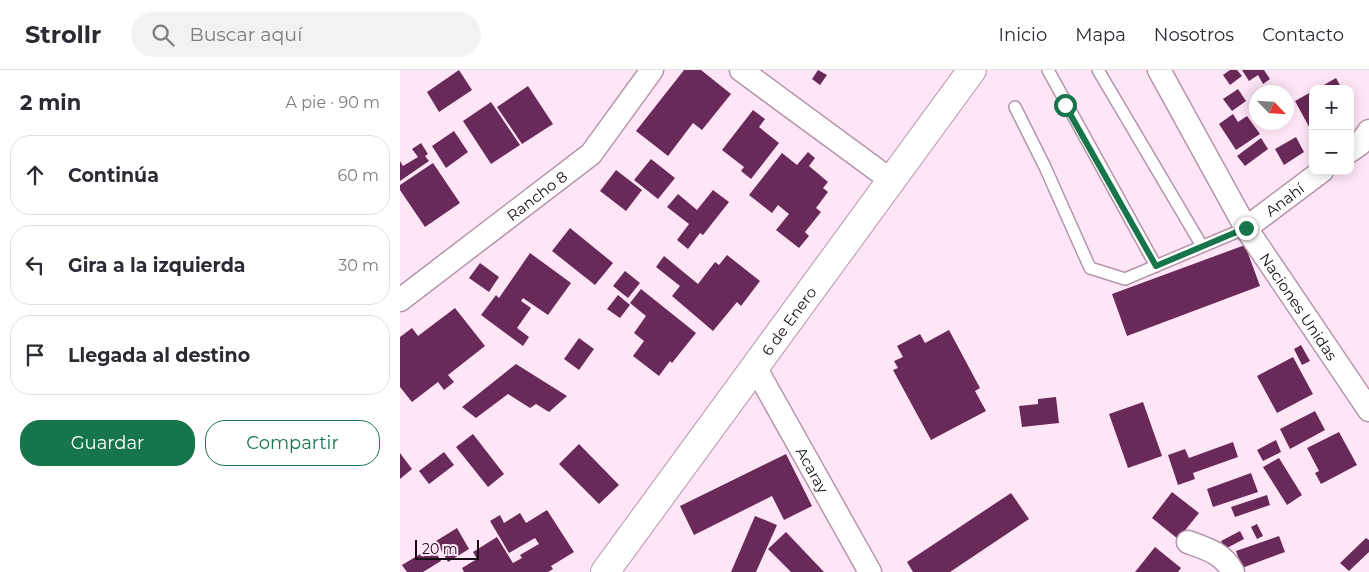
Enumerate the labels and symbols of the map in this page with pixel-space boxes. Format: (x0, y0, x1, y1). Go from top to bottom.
north arrow (1249, 85, 1294, 130)
route start (1054, 94, 1077, 117)
street label: Rancho 8 (503, 166, 571, 225)
street label: Anahí (1261, 178, 1308, 220)
route end (1235, 217, 1258, 240)
street label: Naciones Unidas (1256, 249, 1342, 364)
street label: 6 de Enero (757, 283, 820, 359)
street label: Acaray (792, 443, 834, 497)
scale bar (415, 537, 479, 560)

